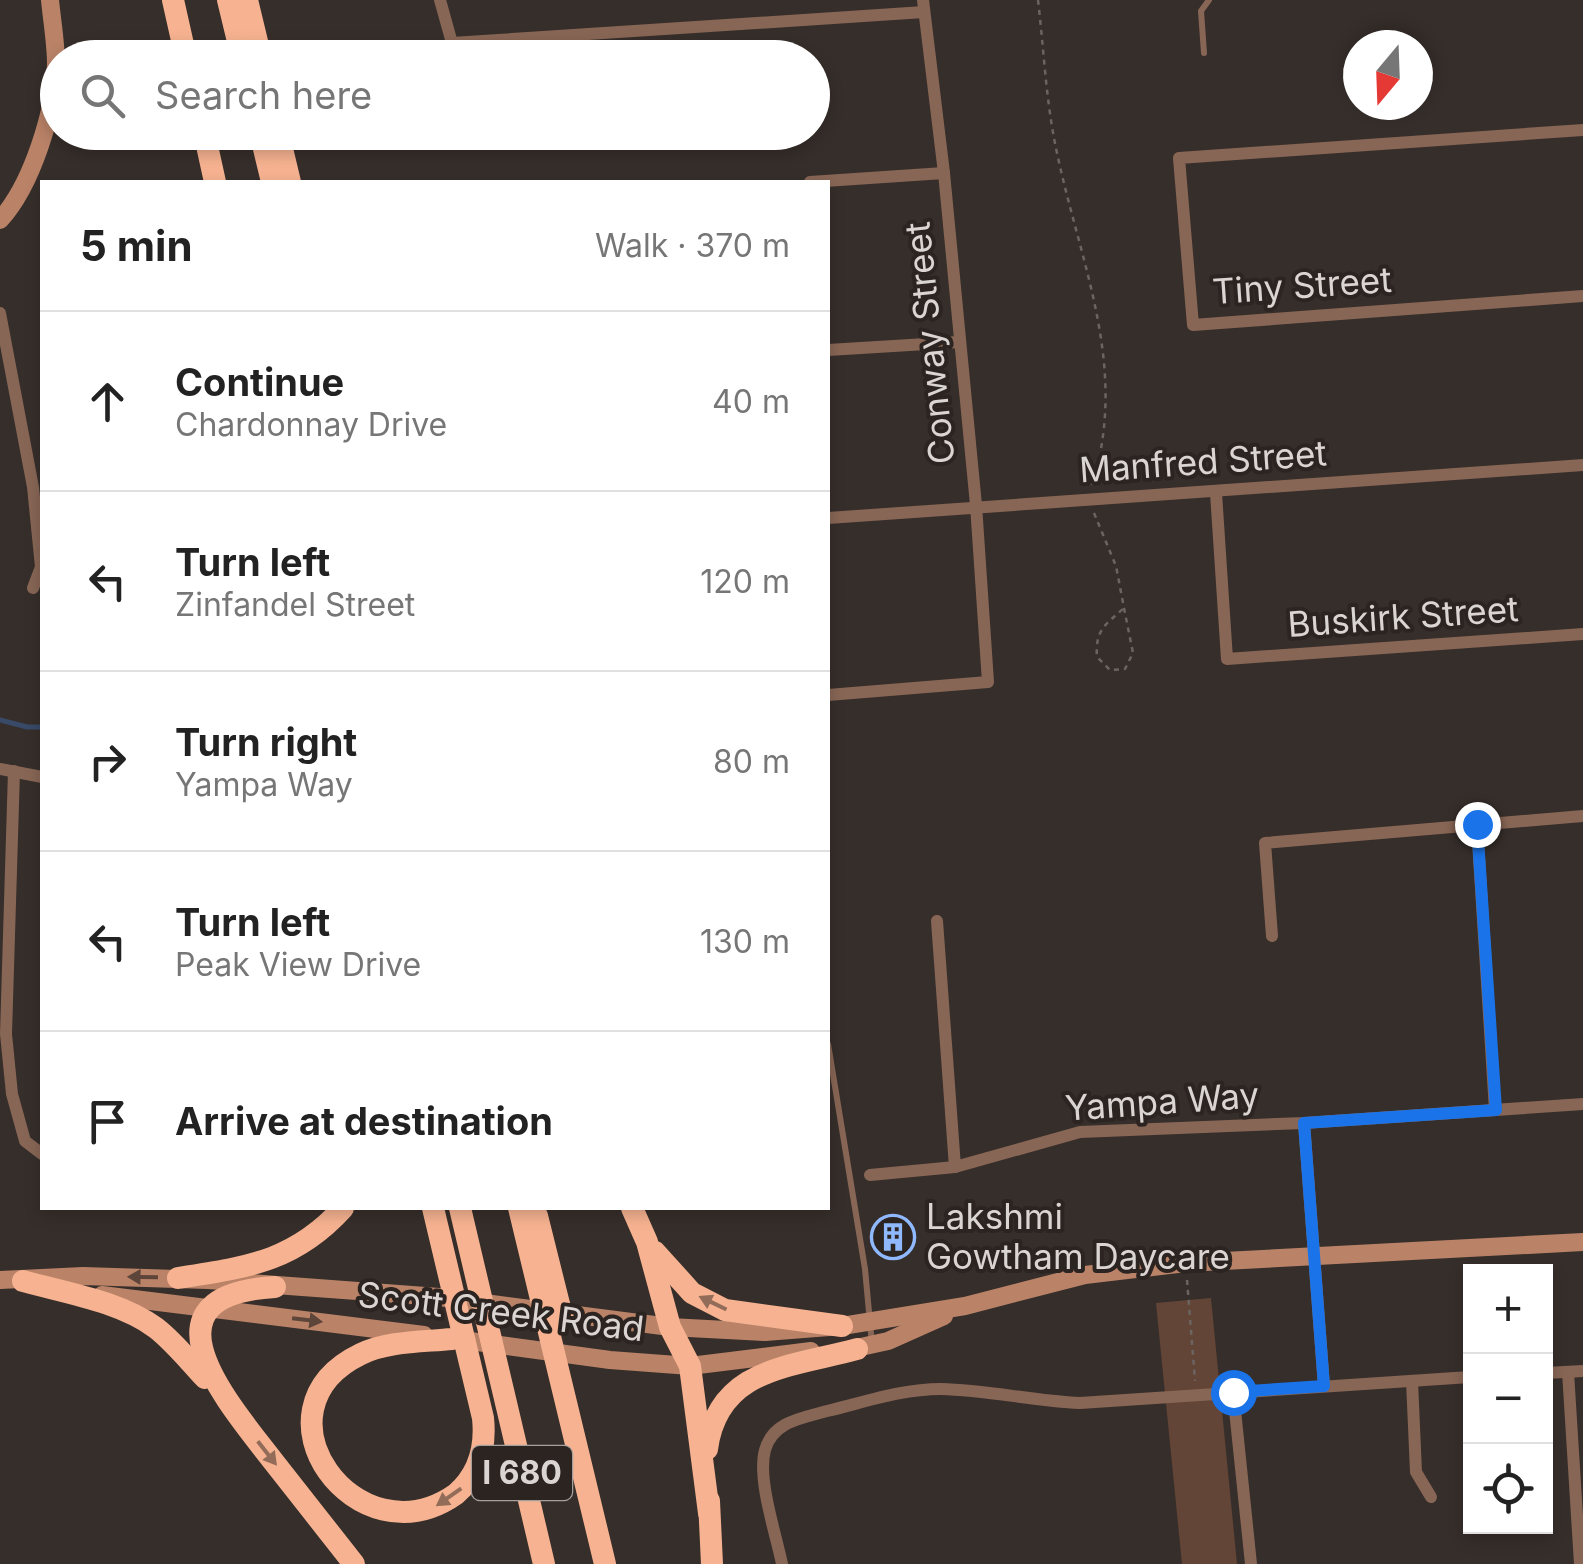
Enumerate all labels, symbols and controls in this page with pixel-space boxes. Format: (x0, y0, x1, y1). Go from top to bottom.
north arrow (1343, 30, 1433, 120)
search box (40, 40, 830, 150)
icon: search (75, 68, 130, 123)
text: Search here (155, 72, 372, 118)
text: 5 min (80, 220, 193, 271)
street label: Conway Street (895, 220, 963, 466)
text: Walk · 370 m (595, 226, 790, 265)
street label: Tiny Street (1211, 258, 1393, 312)
text: Continue (175, 359, 344, 405)
icon: ahead (80, 374, 135, 429)
text: 40 m (712, 382, 790, 421)
text: Chardonnay Drive (175, 405, 447, 444)
street label: Manfred Street (1078, 431, 1328, 491)
text: Turn left (175, 539, 330, 585)
icon: left (80, 554, 135, 609)
text: 120 m (700, 562, 790, 601)
text: Zinfandel Street (175, 585, 415, 624)
street label: Buskirk Street (1286, 587, 1520, 645)
text: Turn right (175, 719, 357, 765)
icon: right (80, 734, 135, 789)
text: 80 m (713, 742, 790, 781)
text: Yampa Way (175, 765, 353, 804)
route end (1455, 802, 1501, 848)
text: Turn left (175, 899, 330, 945)
icon: left (80, 914, 135, 969)
text: 130 m (700, 922, 790, 961)
text: Peak View Drive (175, 945, 421, 984)
street label: Yampa Way (1064, 1073, 1260, 1129)
icon: arrive (80, 1094, 135, 1149)
text: Arrive at destination (175, 1098, 553, 1144)
place label: Lakshmi Gowtham Daycare (926, 1195, 1230, 1277)
building icon: Lakshmi Gowtham Daycare (870, 1214, 916, 1260)
map controls (1463, 1264, 1553, 1534)
button: + (1463, 1264, 1553, 1354)
one-way arrow (126, 1269, 158, 1285)
street label: Scott Creek Road (356, 1273, 646, 1349)
one-way arrow (698, 1295, 727, 1312)
one-way arrow (292, 1312, 324, 1328)
button: − (1463, 1354, 1553, 1444)
route start (1211, 1370, 1257, 1416)
one-way arrow (257, 1440, 278, 1466)
button: locate (1463, 1444, 1553, 1534)
road number: I 680 (472, 1446, 572, 1500)
one-way arrow (435, 1487, 462, 1506)

